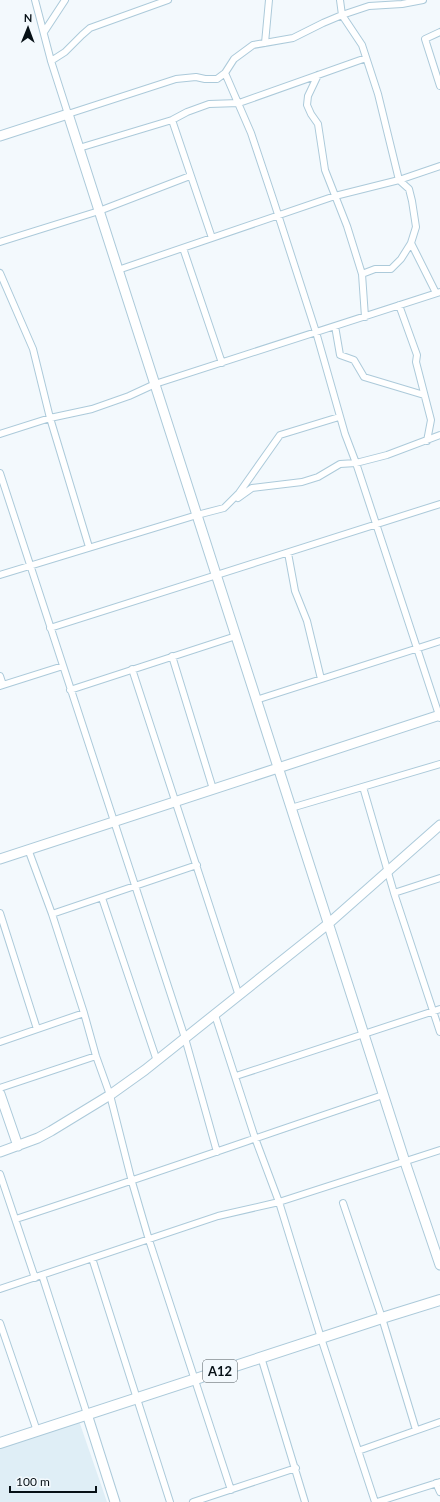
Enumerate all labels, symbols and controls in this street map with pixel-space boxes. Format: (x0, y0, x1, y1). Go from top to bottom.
north arrow (8, 8, 48, 48)
text: N (24, 11, 33, 24)
road number: A12 (203, 1360, 237, 1382)
scale bar (10, 1468, 96, 1494)
text: 100 m (16, 1474, 50, 1489)

